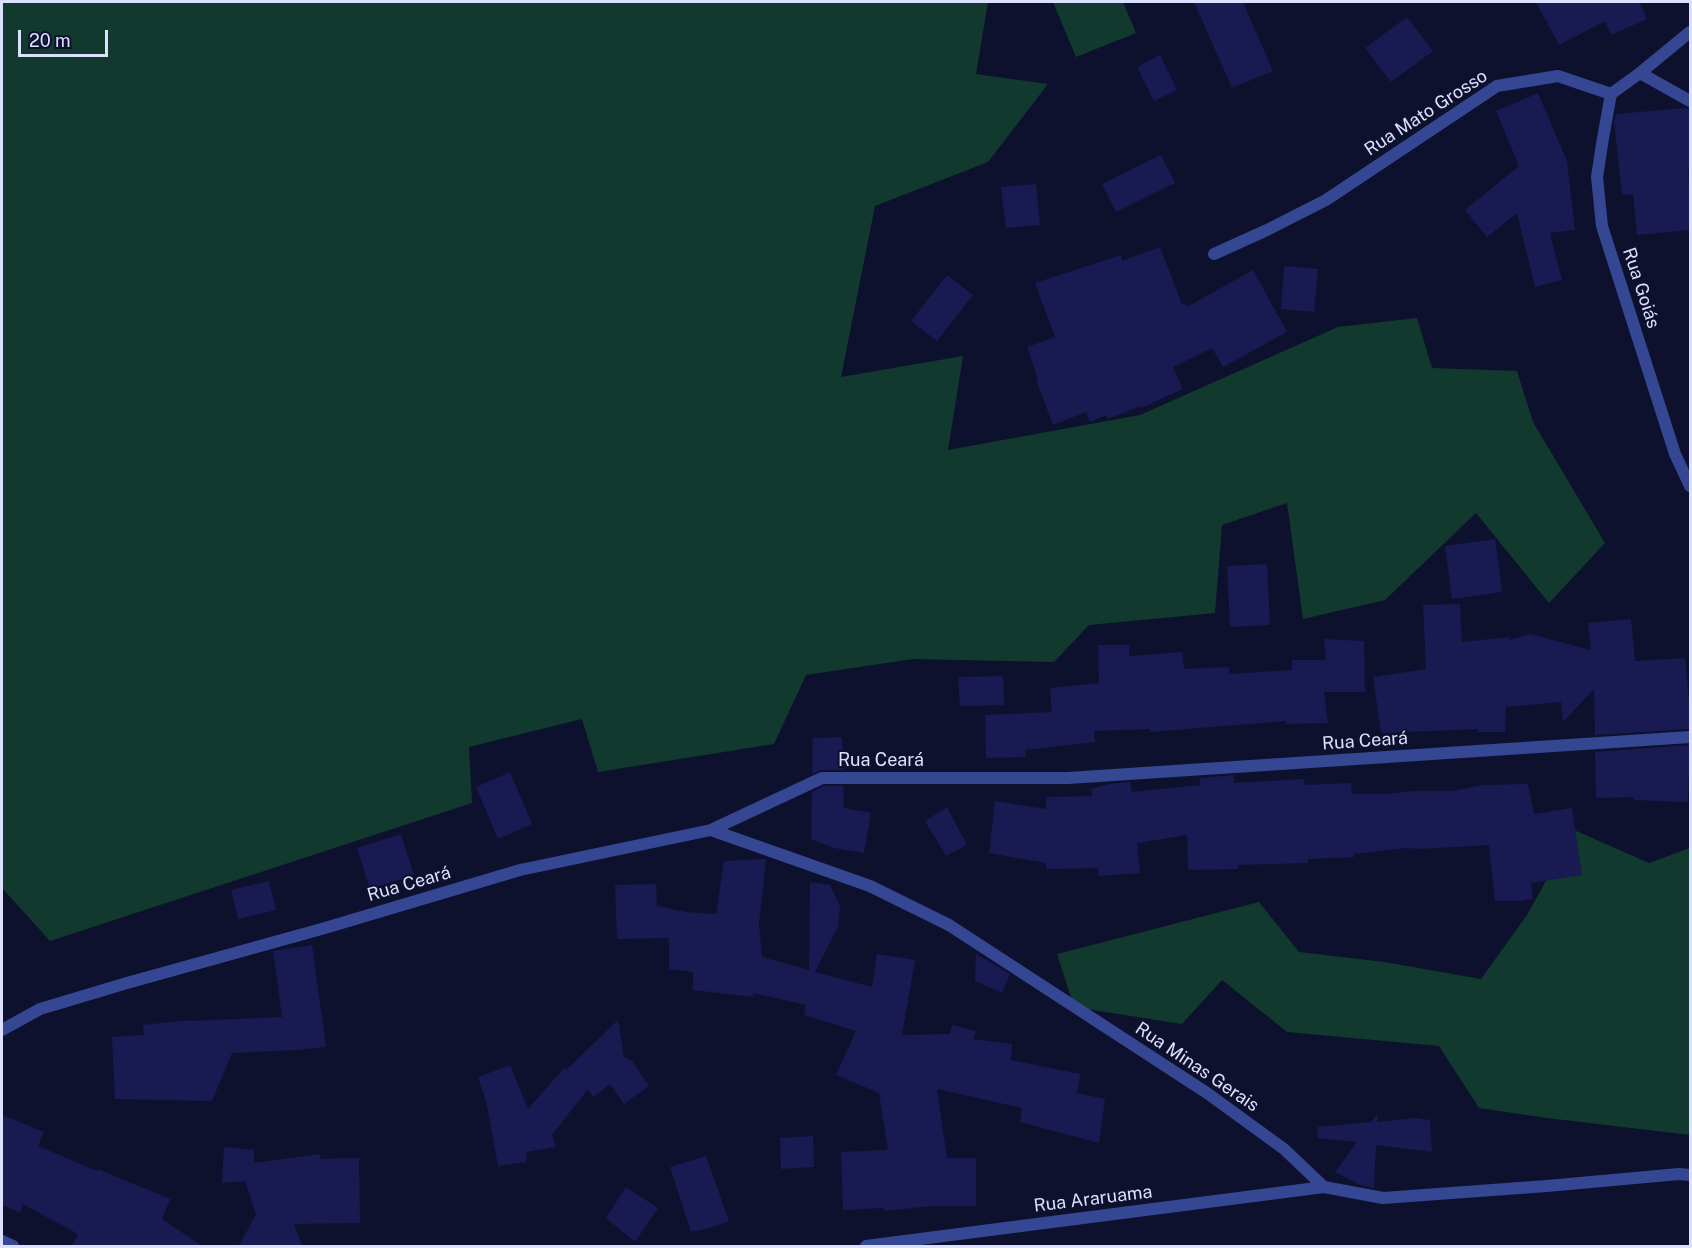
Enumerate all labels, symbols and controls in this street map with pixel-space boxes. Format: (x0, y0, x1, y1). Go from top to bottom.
scale bar (21, 18, 111, 56)
text: 20 m (29, 30, 71, 51)
street label: Rua Mato Grosso (1361, 65, 1491, 161)
street label: Rua Goiás (1618, 245, 1664, 331)
street label: Rua Ceará (1321, 727, 1409, 755)
street label: Rua Ceará (838, 749, 924, 771)
street label: Rua Ceará (365, 862, 453, 906)
street label: Rua Minas Gerais (1131, 1018, 1263, 1116)
street label: Rua Araruama (1033, 1181, 1153, 1217)

